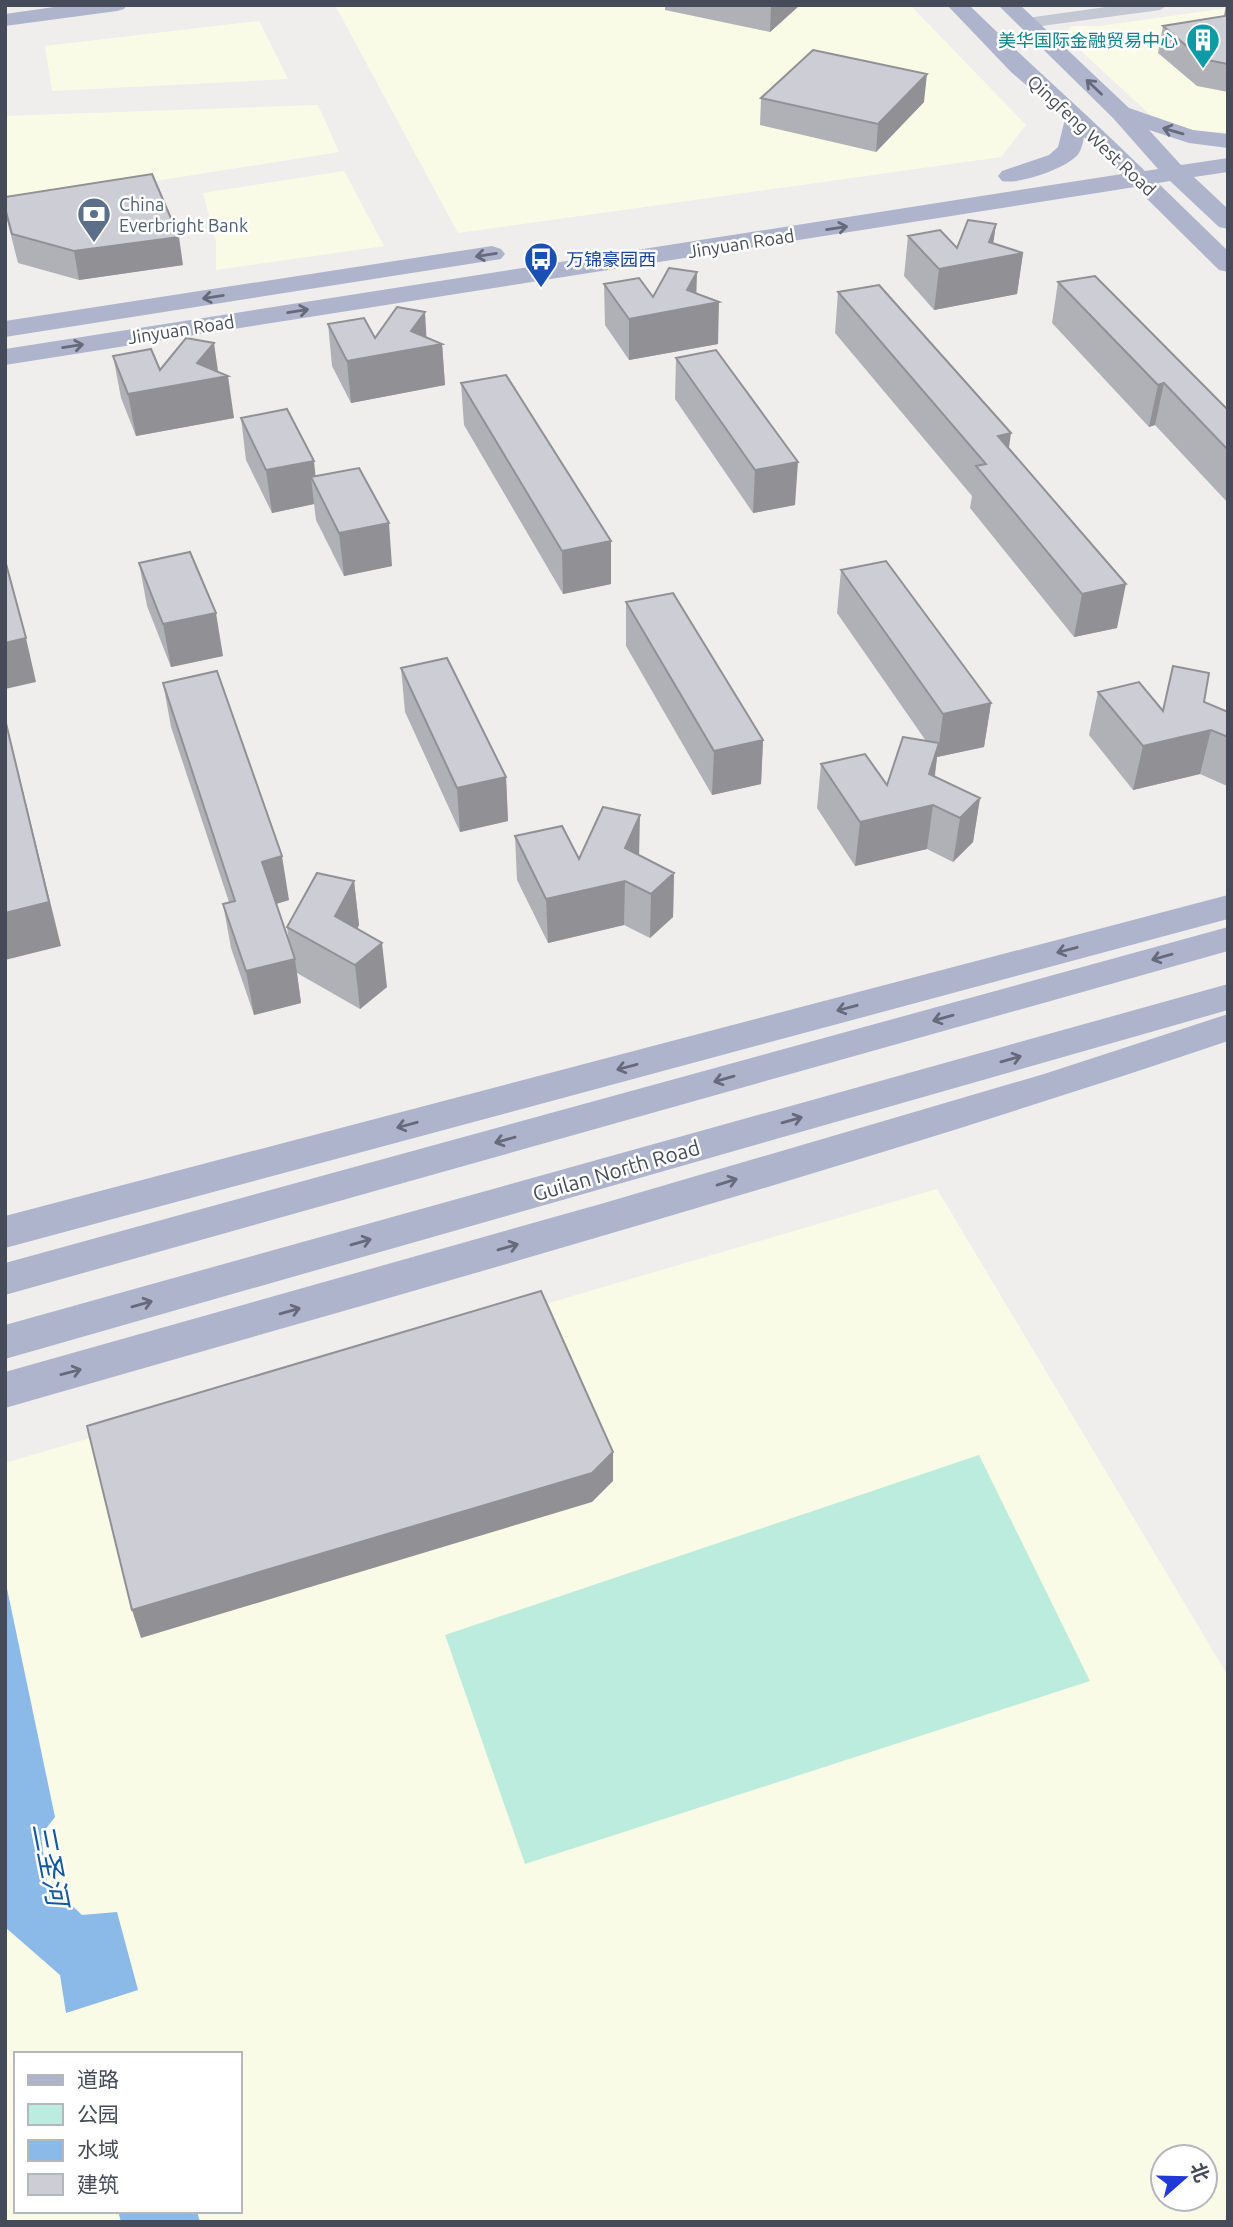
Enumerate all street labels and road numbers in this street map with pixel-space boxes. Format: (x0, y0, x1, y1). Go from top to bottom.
street label: Qingfeng West Road (1023, 71, 1160, 200)
street label: Jinyuan Road (686, 225, 796, 261)
street label: Jinyuan Road (126, 311, 236, 347)
street label: Guilan North Road (530, 1135, 702, 1205)

